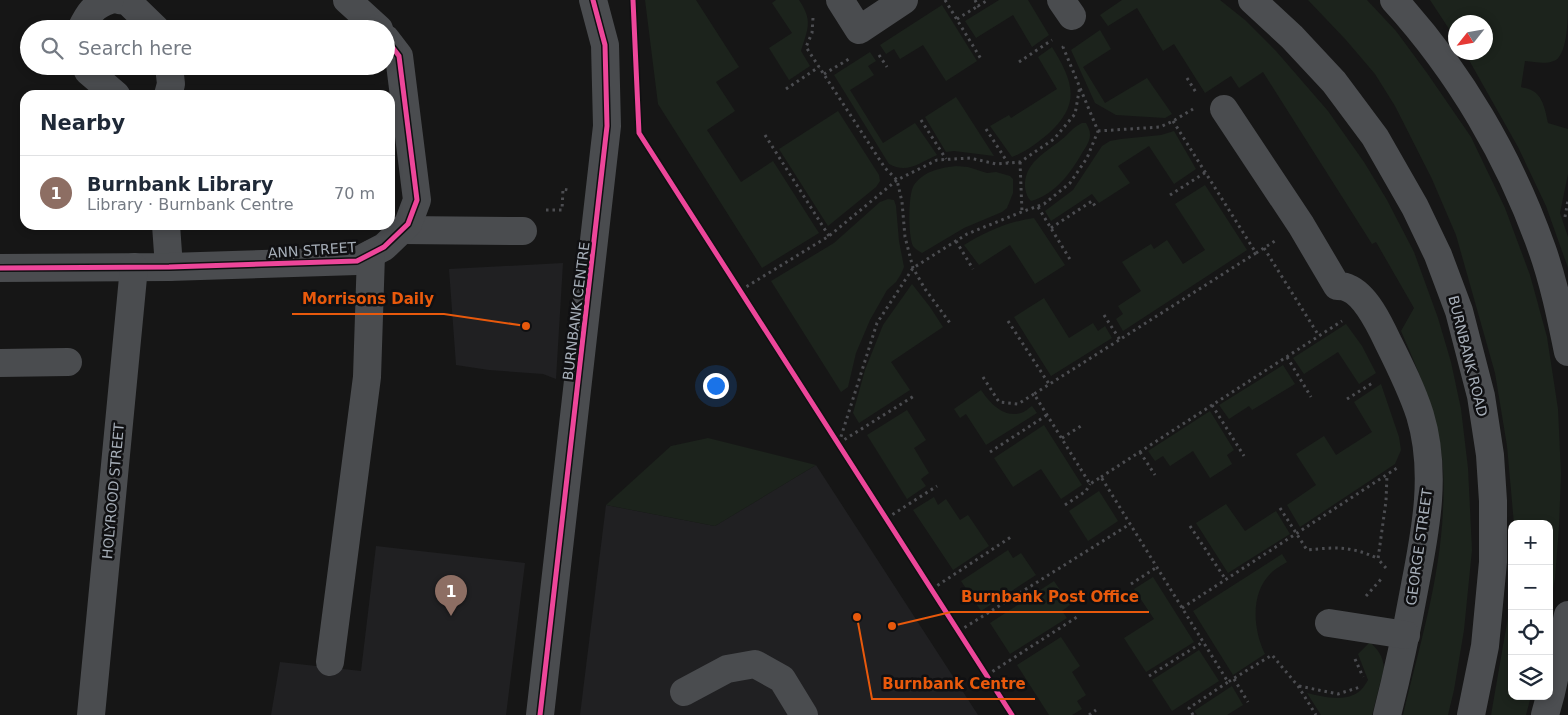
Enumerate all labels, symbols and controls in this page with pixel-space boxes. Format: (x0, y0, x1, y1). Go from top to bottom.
north arrow (1448, 15, 1493, 60)
search box (20, 20, 395, 75)
icon: search (38, 34, 66, 62)
text: Search here (78, 37, 192, 59)
text: Nearby (40, 111, 125, 135)
text: Burnbank Library (87, 173, 273, 195)
text: 1 (50, 184, 62, 203)
text: 70 m (334, 184, 375, 203)
text: Library · Burnbank Centre (87, 195, 294, 214)
street label: ANN STREET (267, 239, 357, 261)
street label: BURNBANK CENTRE (560, 241, 592, 381)
callout: Morrisons Daily (292, 284, 444, 314)
text: Morrisons Daily (302, 290, 434, 308)
street label: BURNBANK ROAD (1445, 294, 1491, 418)
your location (703, 373, 729, 399)
street label: HOLYROOD STREET (99, 422, 127, 560)
street label: GEORGE STREET (1403, 487, 1435, 607)
map controls (1508, 520, 1553, 700)
button: + (1508, 520, 1553, 565)
button: − (1508, 565, 1553, 610)
pin: 1 (435, 575, 467, 616)
callout: Burnbank Post Office (951, 582, 1149, 612)
text: Burnbank Post Office (961, 588, 1139, 606)
button: locate (1508, 610, 1553, 655)
button: layers (1508, 655, 1553, 700)
callout: Burnbank Centre (872, 669, 1035, 699)
text: Burnbank Centre (882, 675, 1026, 693)

